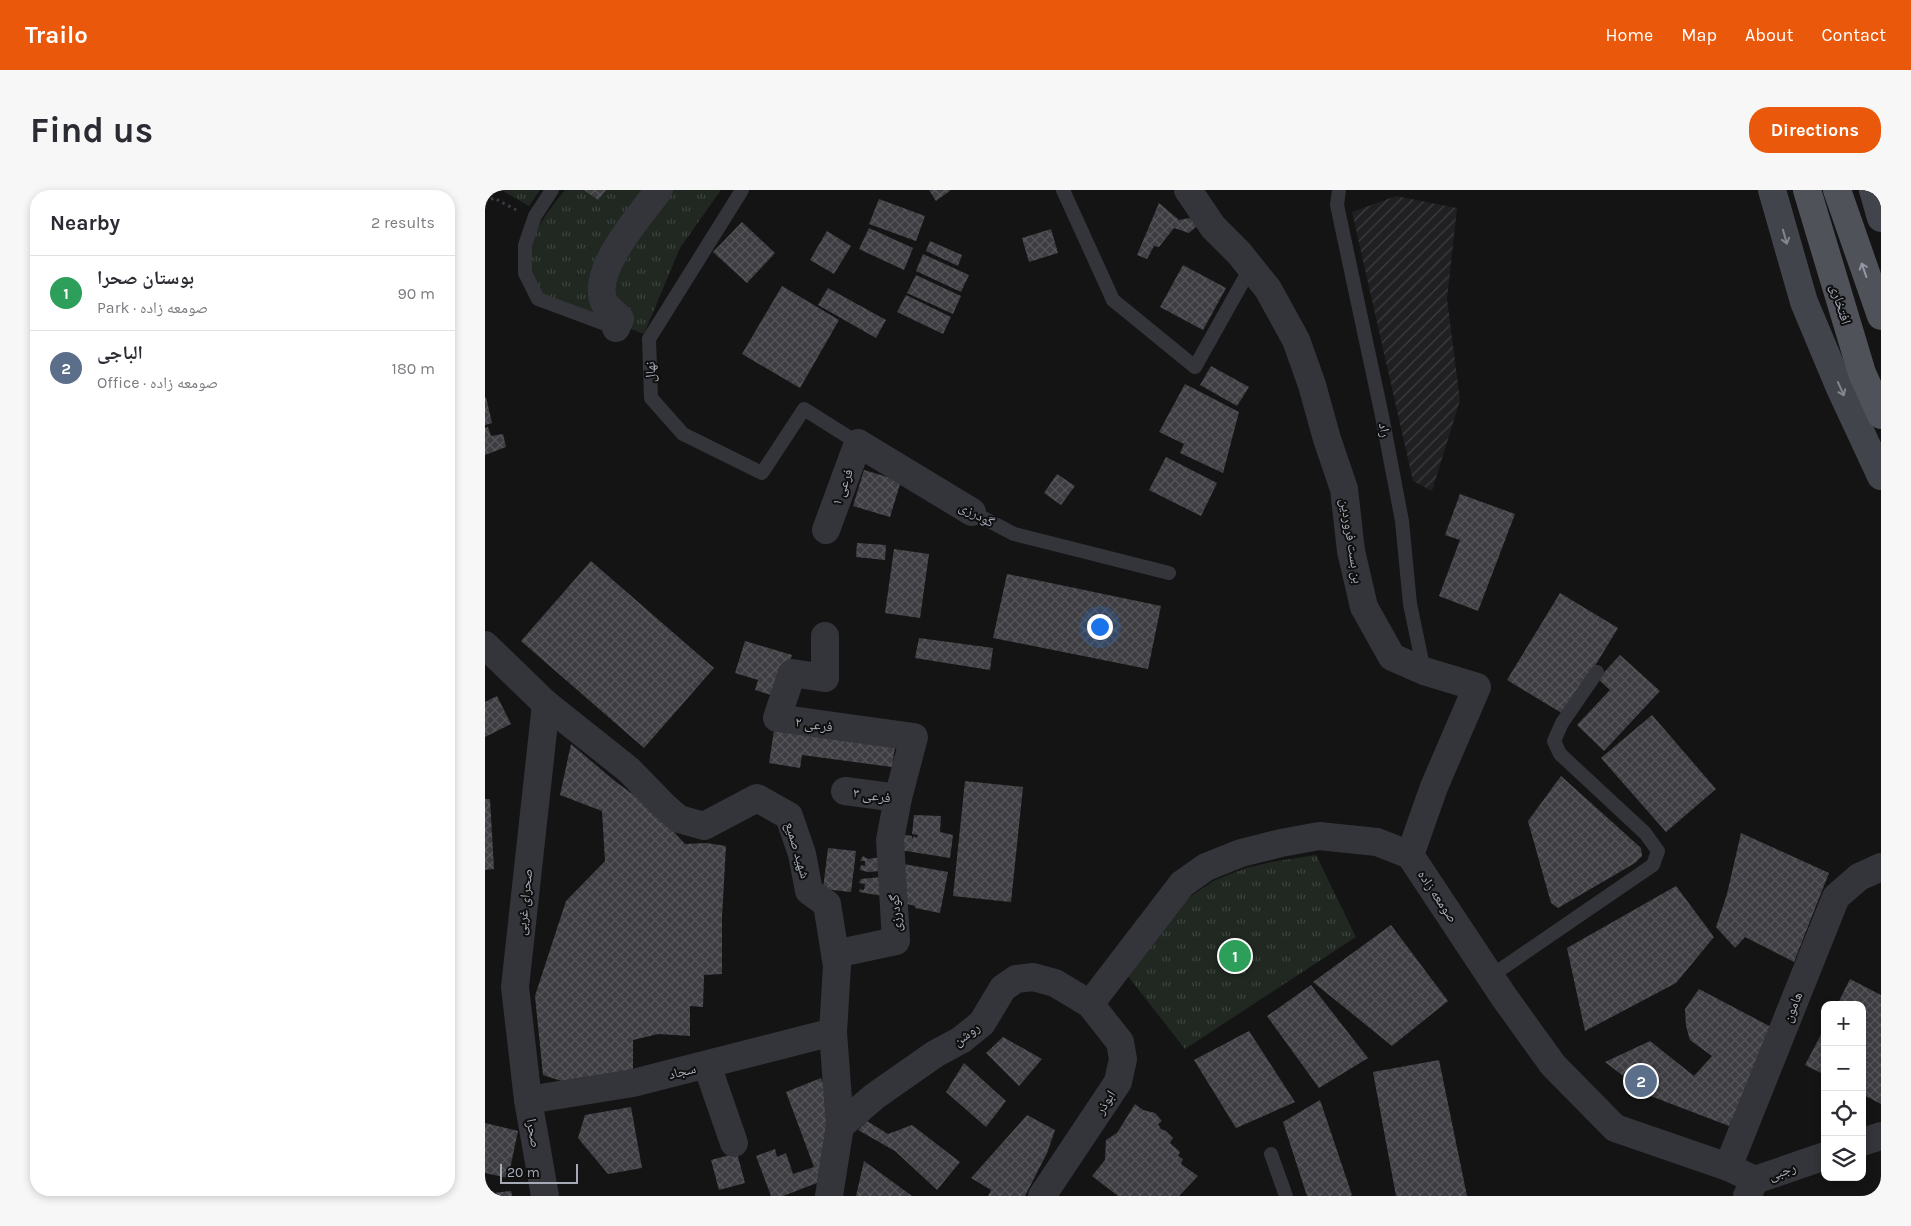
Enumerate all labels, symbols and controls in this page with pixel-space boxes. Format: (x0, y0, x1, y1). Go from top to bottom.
text: Trailo (25, 21, 88, 49)
text: Home (1605, 24, 1653, 46)
text: Map (1681, 24, 1717, 46)
text: About (1745, 24, 1794, 46)
text: Contact (1822, 24, 1886, 46)
button: Directions (1749, 107, 1881, 153)
text: Find us (30, 110, 153, 151)
text: Nearby (50, 211, 120, 235)
text: 2 results (371, 213, 435, 232)
one-way arrow (1781, 229, 1791, 245)
one-way arrow (1859, 262, 1869, 278)
text: بوستان صحرا (97, 267, 194, 289)
street label: افتخاری (1826, 282, 1855, 326)
text: 1 (63, 284, 69, 303)
text: 90 m (397, 284, 435, 303)
text: Park · صومعه زاده (97, 298, 208, 317)
text: الباجی (97, 342, 143, 364)
text: 2 (61, 359, 71, 378)
text: 180 m (392, 359, 435, 378)
street label: نهال (642, 361, 659, 383)
text: Office · صومعه زاده (97, 373, 218, 392)
one-way arrow (1836, 381, 1846, 396)
street label: راد (1375, 421, 1394, 439)
street label: فرعی ۱ (828, 466, 857, 508)
street label: گودرزی (956, 498, 997, 531)
street label: بن بست فروردین (1336, 498, 1367, 585)
your location (1087, 614, 1113, 640)
street label: فرعی ۲ (794, 713, 834, 736)
street label: فرعی ۳ (852, 784, 892, 807)
street label: شهید صمیع (780, 820, 814, 881)
street label: صومعه زاده (1414, 867, 1461, 926)
street label: صحرای غربی (513, 868, 536, 937)
street label: گودرزی (886, 893, 905, 932)
pin: 1 (1219, 937, 1251, 975)
street label: هامون (1779, 989, 1806, 1025)
map controls (1821, 1001, 1866, 1181)
button: + (1821, 1001, 1866, 1046)
street label: روشن (949, 1019, 983, 1050)
button: − (1821, 1046, 1866, 1091)
street label: سجاد (667, 1060, 698, 1083)
pin: 2 (1625, 1062, 1657, 1100)
street label: ابوذر (1091, 1087, 1119, 1118)
button: locate (1821, 1091, 1866, 1136)
street label: صحرا (523, 1117, 544, 1149)
button: layers (1821, 1136, 1866, 1181)
street label: رجبی (1766, 1159, 1798, 1184)
scale bar (500, 1161, 577, 1184)
text: 20 m (507, 1164, 540, 1181)

